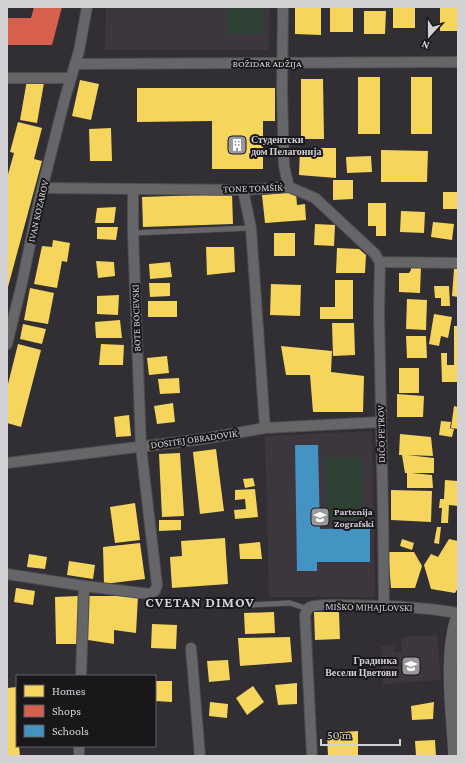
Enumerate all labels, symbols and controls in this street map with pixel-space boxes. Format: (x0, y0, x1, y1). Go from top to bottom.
north arrow (409, 16, 449, 56)
text: N (419, 38, 431, 52)
street label: BOŽIDAR ADŽIJA (232, 58, 302, 69)
building icon: Студентски дом Пелагонија (226, 134, 248, 156)
place label: Студентски дом Пелагонија (251, 134, 322, 157)
street label: IVAN KOZAROV (26, 179, 51, 243)
street label: TONE TOMŠIḰ (223, 181, 283, 195)
street label: BOTE BOCEVSKI (129, 284, 143, 352)
street label: DIČO PETROV (375, 405, 387, 463)
street label: DOSITEJ OBRADOVIḰ (150, 427, 238, 451)
school or university icon: Partenija Zografski (309, 506, 331, 528)
place label: Partenija Zografski (334, 506, 374, 529)
district label: CVETAN DIMOV (145, 594, 255, 610)
street label: MIŠKO MIHAJLOVSKI (325, 601, 413, 613)
place label: Градинка Весели Цветови (325, 655, 397, 678)
school or university icon: Градинка Весели Цветови (400, 655, 422, 677)
legend (16, 675, 156, 747)
text: Homes (52, 684, 86, 698)
text: Shops (52, 704, 81, 718)
scale bar (321, 721, 400, 747)
text: Schools (52, 724, 89, 738)
text: 50 m (327, 728, 352, 742)

